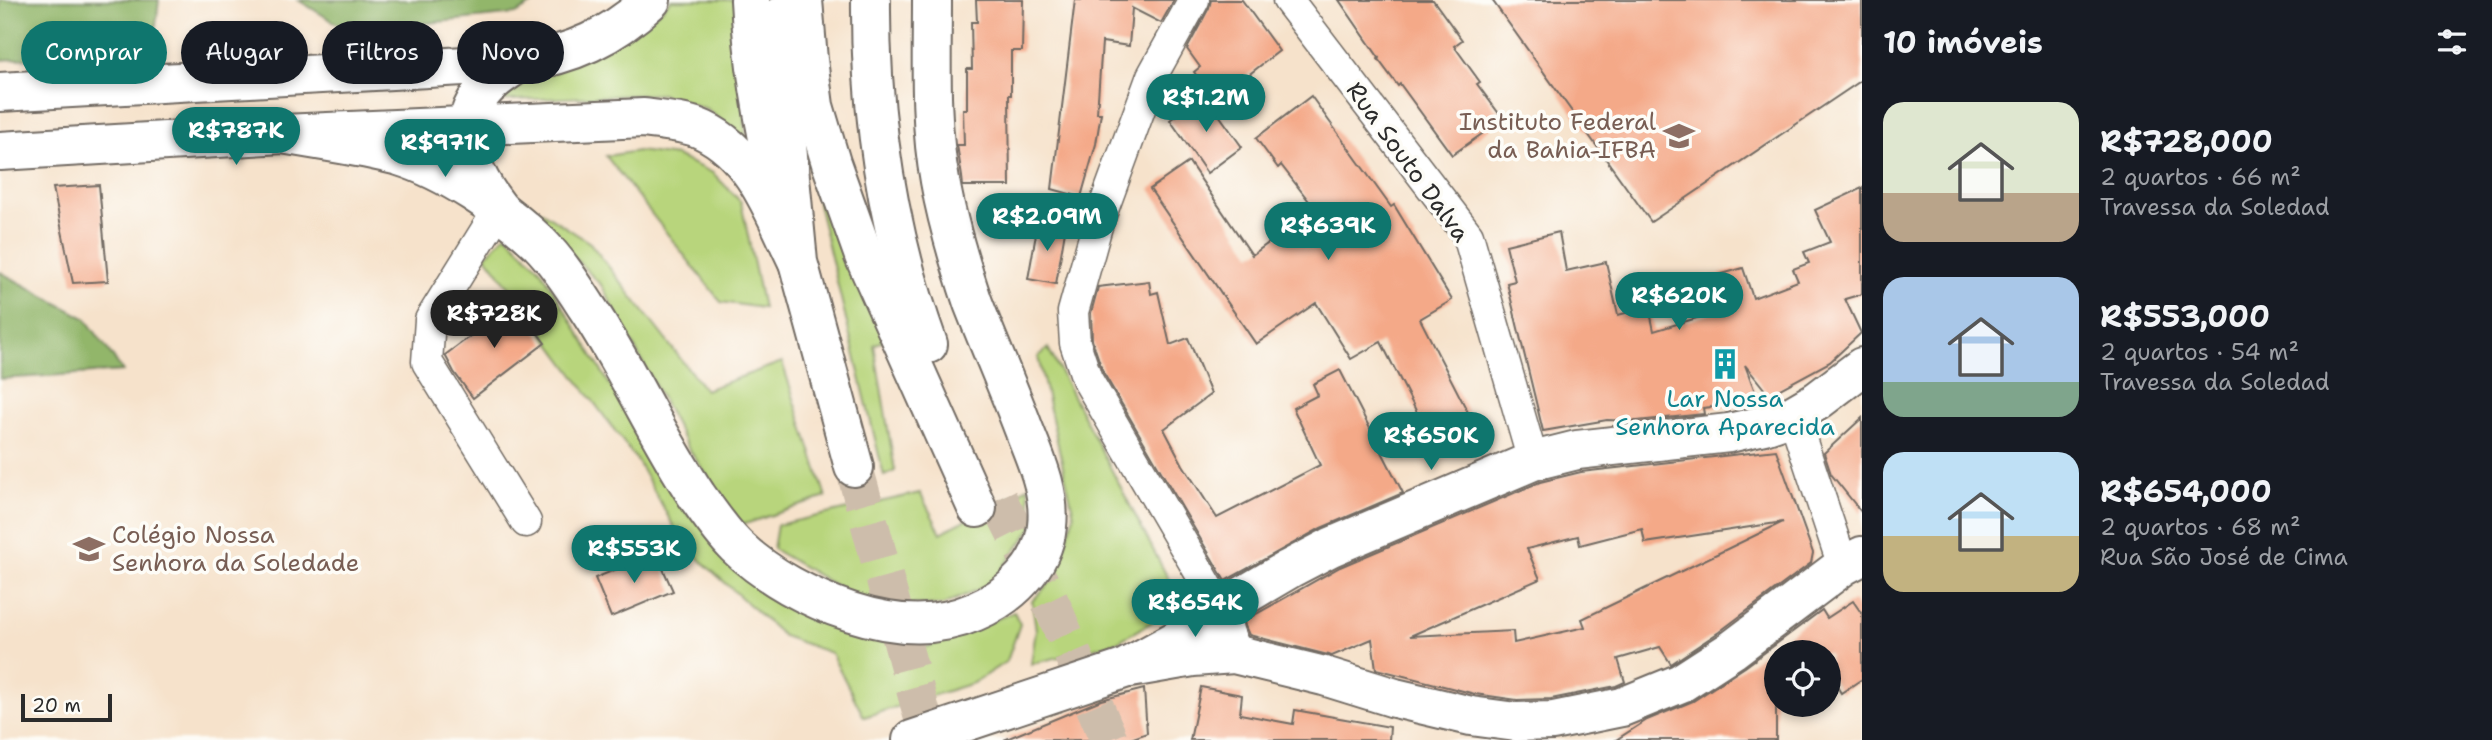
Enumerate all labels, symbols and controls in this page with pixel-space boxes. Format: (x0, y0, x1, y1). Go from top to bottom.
chip: Comprar (21, 21, 167, 84)
chip: Alugar (181, 21, 308, 84)
chip: Filtros (322, 21, 443, 84)
chip: Novo (457, 21, 564, 84)
text: 10 imóveis (1883, 22, 2043, 63)
icon: filters (2433, 23, 2471, 61)
pin: R$1.2M (1149, 74, 1263, 134)
street label: Rua Souto Dalva (1339, 75, 1477, 249)
text: R$1.2M (1162, 82, 1250, 112)
place label: Instituto Federal da Bahia-IFBA (1459, 106, 1657, 166)
pin: R$787K (179, 108, 293, 167)
text: R$787K (188, 115, 284, 145)
school or university icon: Instituto Federal da Bahia-IFBA (1662, 119, 1696, 153)
pin: R$971K (388, 120, 502, 179)
text: R$728,000 (2100, 121, 2273, 162)
text: R$971K (401, 127, 489, 157)
icon: home (1939, 130, 2023, 214)
text: 2 quartos · 66 m² (2100, 162, 2301, 192)
text: Travessa da Soledad (2100, 192, 2330, 222)
pin: R$2.09M (982, 194, 1112, 253)
text: R$2.09M (992, 201, 1102, 231)
pin: R$639K (1271, 202, 1385, 262)
text: R$639K (1280, 210, 1376, 240)
pin: R$620K (1622, 272, 1736, 332)
text: R$620K (1631, 280, 1727, 310)
pin: R$728K (437, 290, 551, 350)
text: R$553,000 (2100, 296, 2270, 337)
text: R$728K (447, 298, 541, 328)
icon: home (1939, 305, 2023, 389)
text: 2 quartos · 54 m² (2100, 337, 2299, 367)
building icon: Lar Nossa Senhora Aparecida (1708, 347, 1742, 381)
text: Travessa da Soledad (2100, 367, 2330, 397)
place label: Lar Nossa Senhora Aparecida (1615, 383, 1835, 443)
pin: R$650K (1374, 412, 1488, 472)
text: R$650K (1384, 420, 1478, 450)
text: R$654,000 (2100, 471, 2272, 512)
icon: home (1939, 480, 2023, 564)
text: 2 quartos · 68 m² (2100, 512, 2301, 542)
place label: Colégio Nossa Senhora da Soledade (112, 519, 359, 579)
pin: R$553K (577, 526, 691, 585)
school or university icon: Colégio Nossa Senhora da Soledade (72, 532, 106, 566)
text: R$553K (588, 533, 680, 563)
text: Rua São José de Cima (2100, 542, 2348, 572)
pin: R$654K (1138, 580, 1252, 639)
text: R$654K (1148, 587, 1242, 617)
map controls (1764, 640, 1841, 717)
button: locate (1764, 640, 1841, 717)
scale bar (21, 691, 112, 723)
text: 20 m (32, 693, 81, 718)

